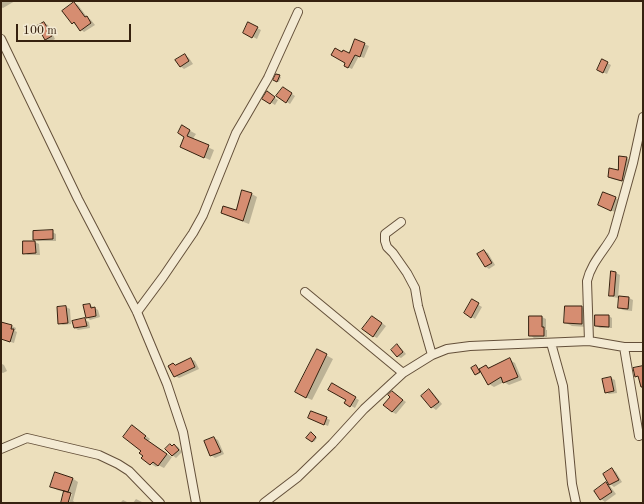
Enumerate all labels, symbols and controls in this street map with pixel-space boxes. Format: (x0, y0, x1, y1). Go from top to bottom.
scale bar (18, 16, 133, 42)
text: 100 m (23, 25, 57, 37)

